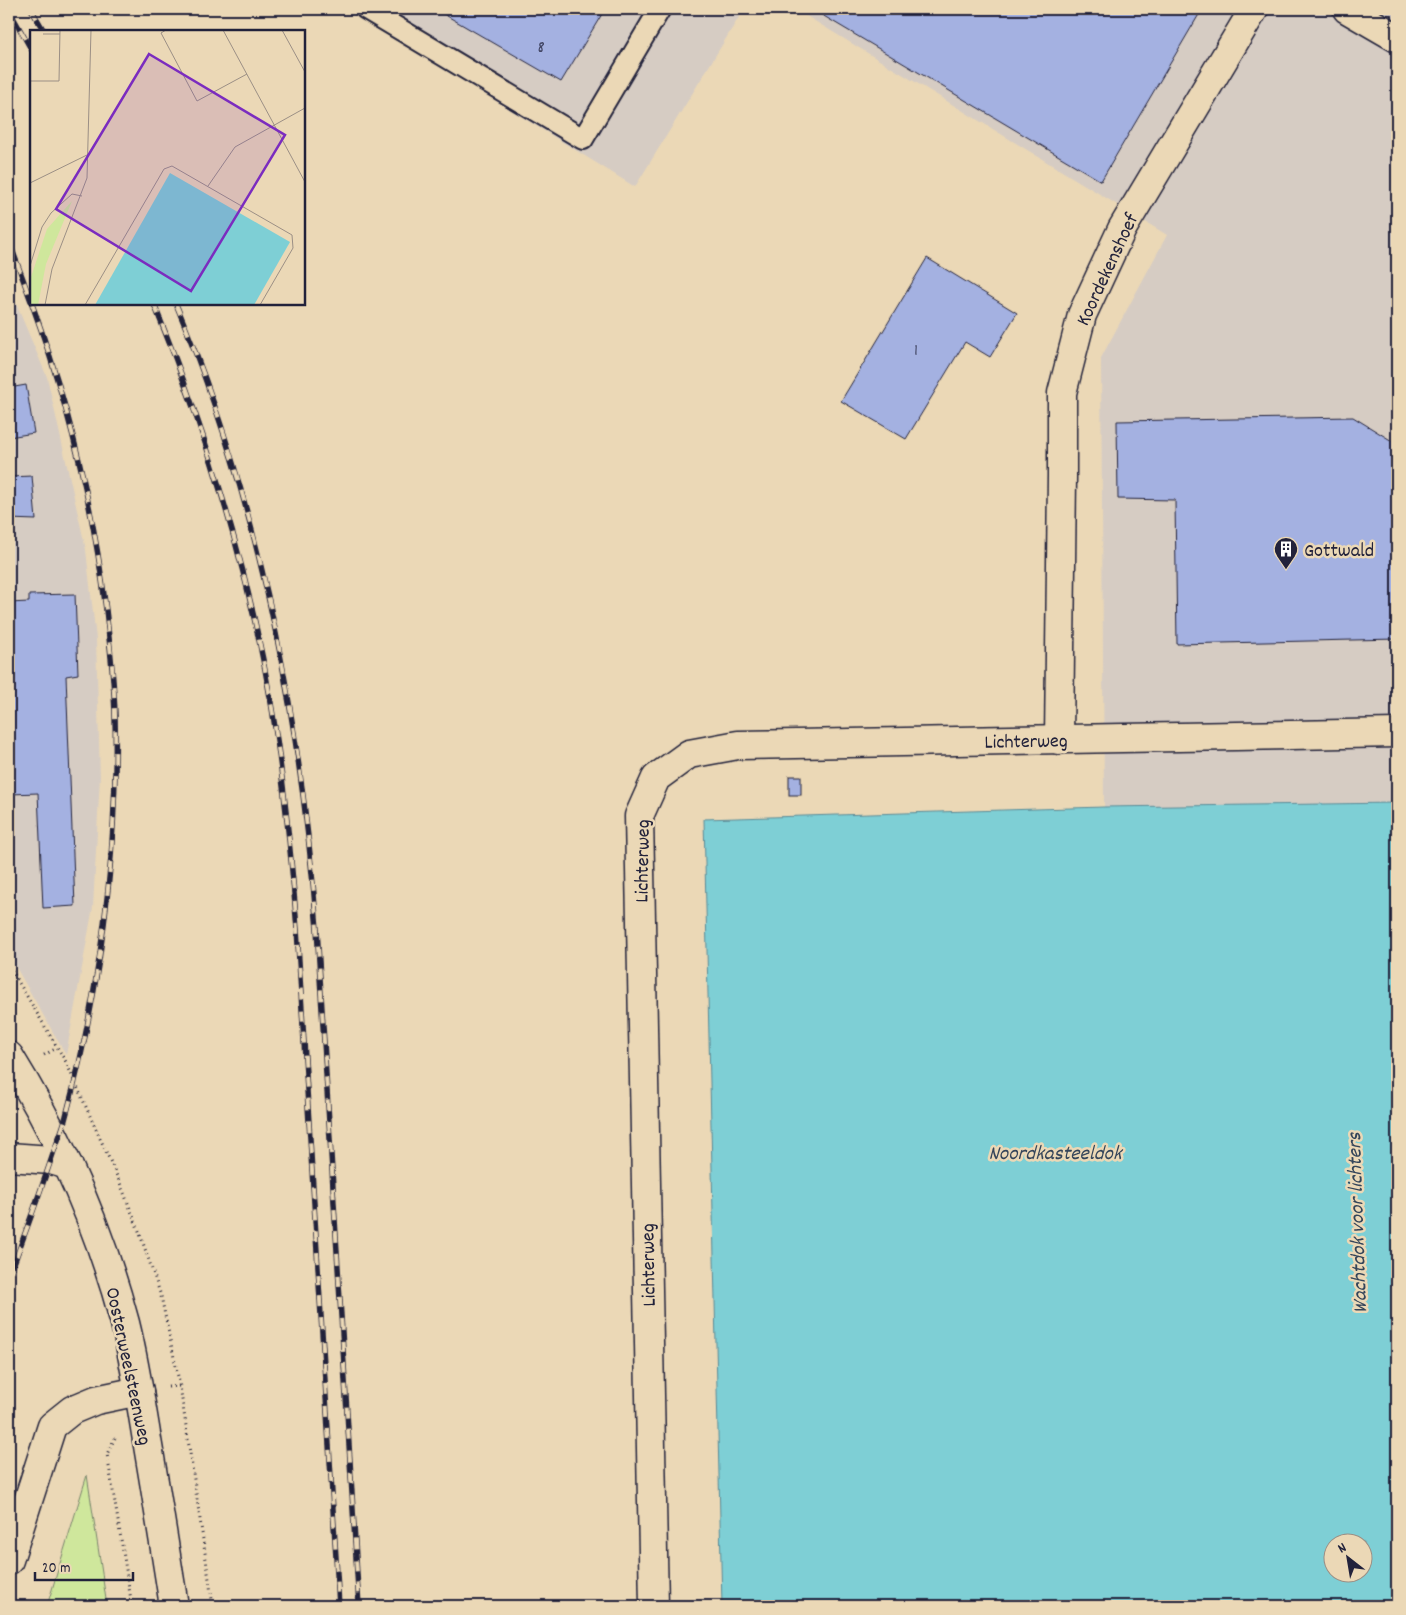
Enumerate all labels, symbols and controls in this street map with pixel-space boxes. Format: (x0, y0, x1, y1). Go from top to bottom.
inset map (30, 30, 305, 305)
house number: 8 (537, 36, 545, 61)
street label: Koordekenshoef (1070, 209, 1147, 331)
house number: 1 (914, 339, 918, 364)
building icon: Gottwald (1273, 536, 1299, 570)
place label: Gottwald (1304, 538, 1374, 566)
street label: Lichterweg (984, 728, 1068, 758)
street label: Lichterweg (629, 819, 659, 903)
water label: Wachtdok voor lichters (1341, 1131, 1377, 1314)
water label: Noordkasteeldok (988, 1140, 1124, 1170)
street label: Lichterweg (635, 1223, 665, 1307)
street label: Oosterweelsteenweg (97, 1285, 157, 1448)
north arrow (1324, 1532, 1374, 1582)
text: N (1334, 1538, 1351, 1559)
scale bar (35, 1550, 132, 1582)
text: 20 m (42, 1558, 70, 1580)

